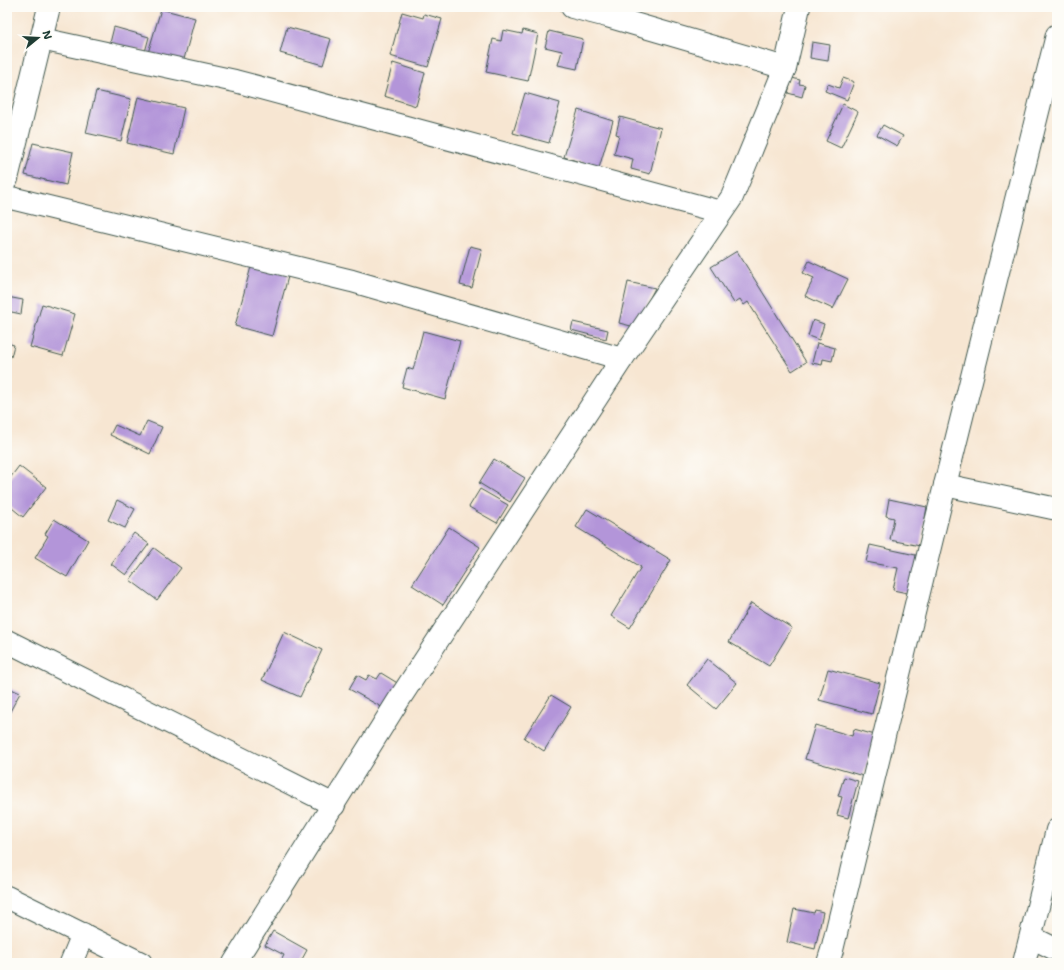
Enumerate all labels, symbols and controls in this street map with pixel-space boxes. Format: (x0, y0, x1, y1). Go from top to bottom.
north arrow (18, 18, 58, 58)
text: N (39, 29, 56, 42)

